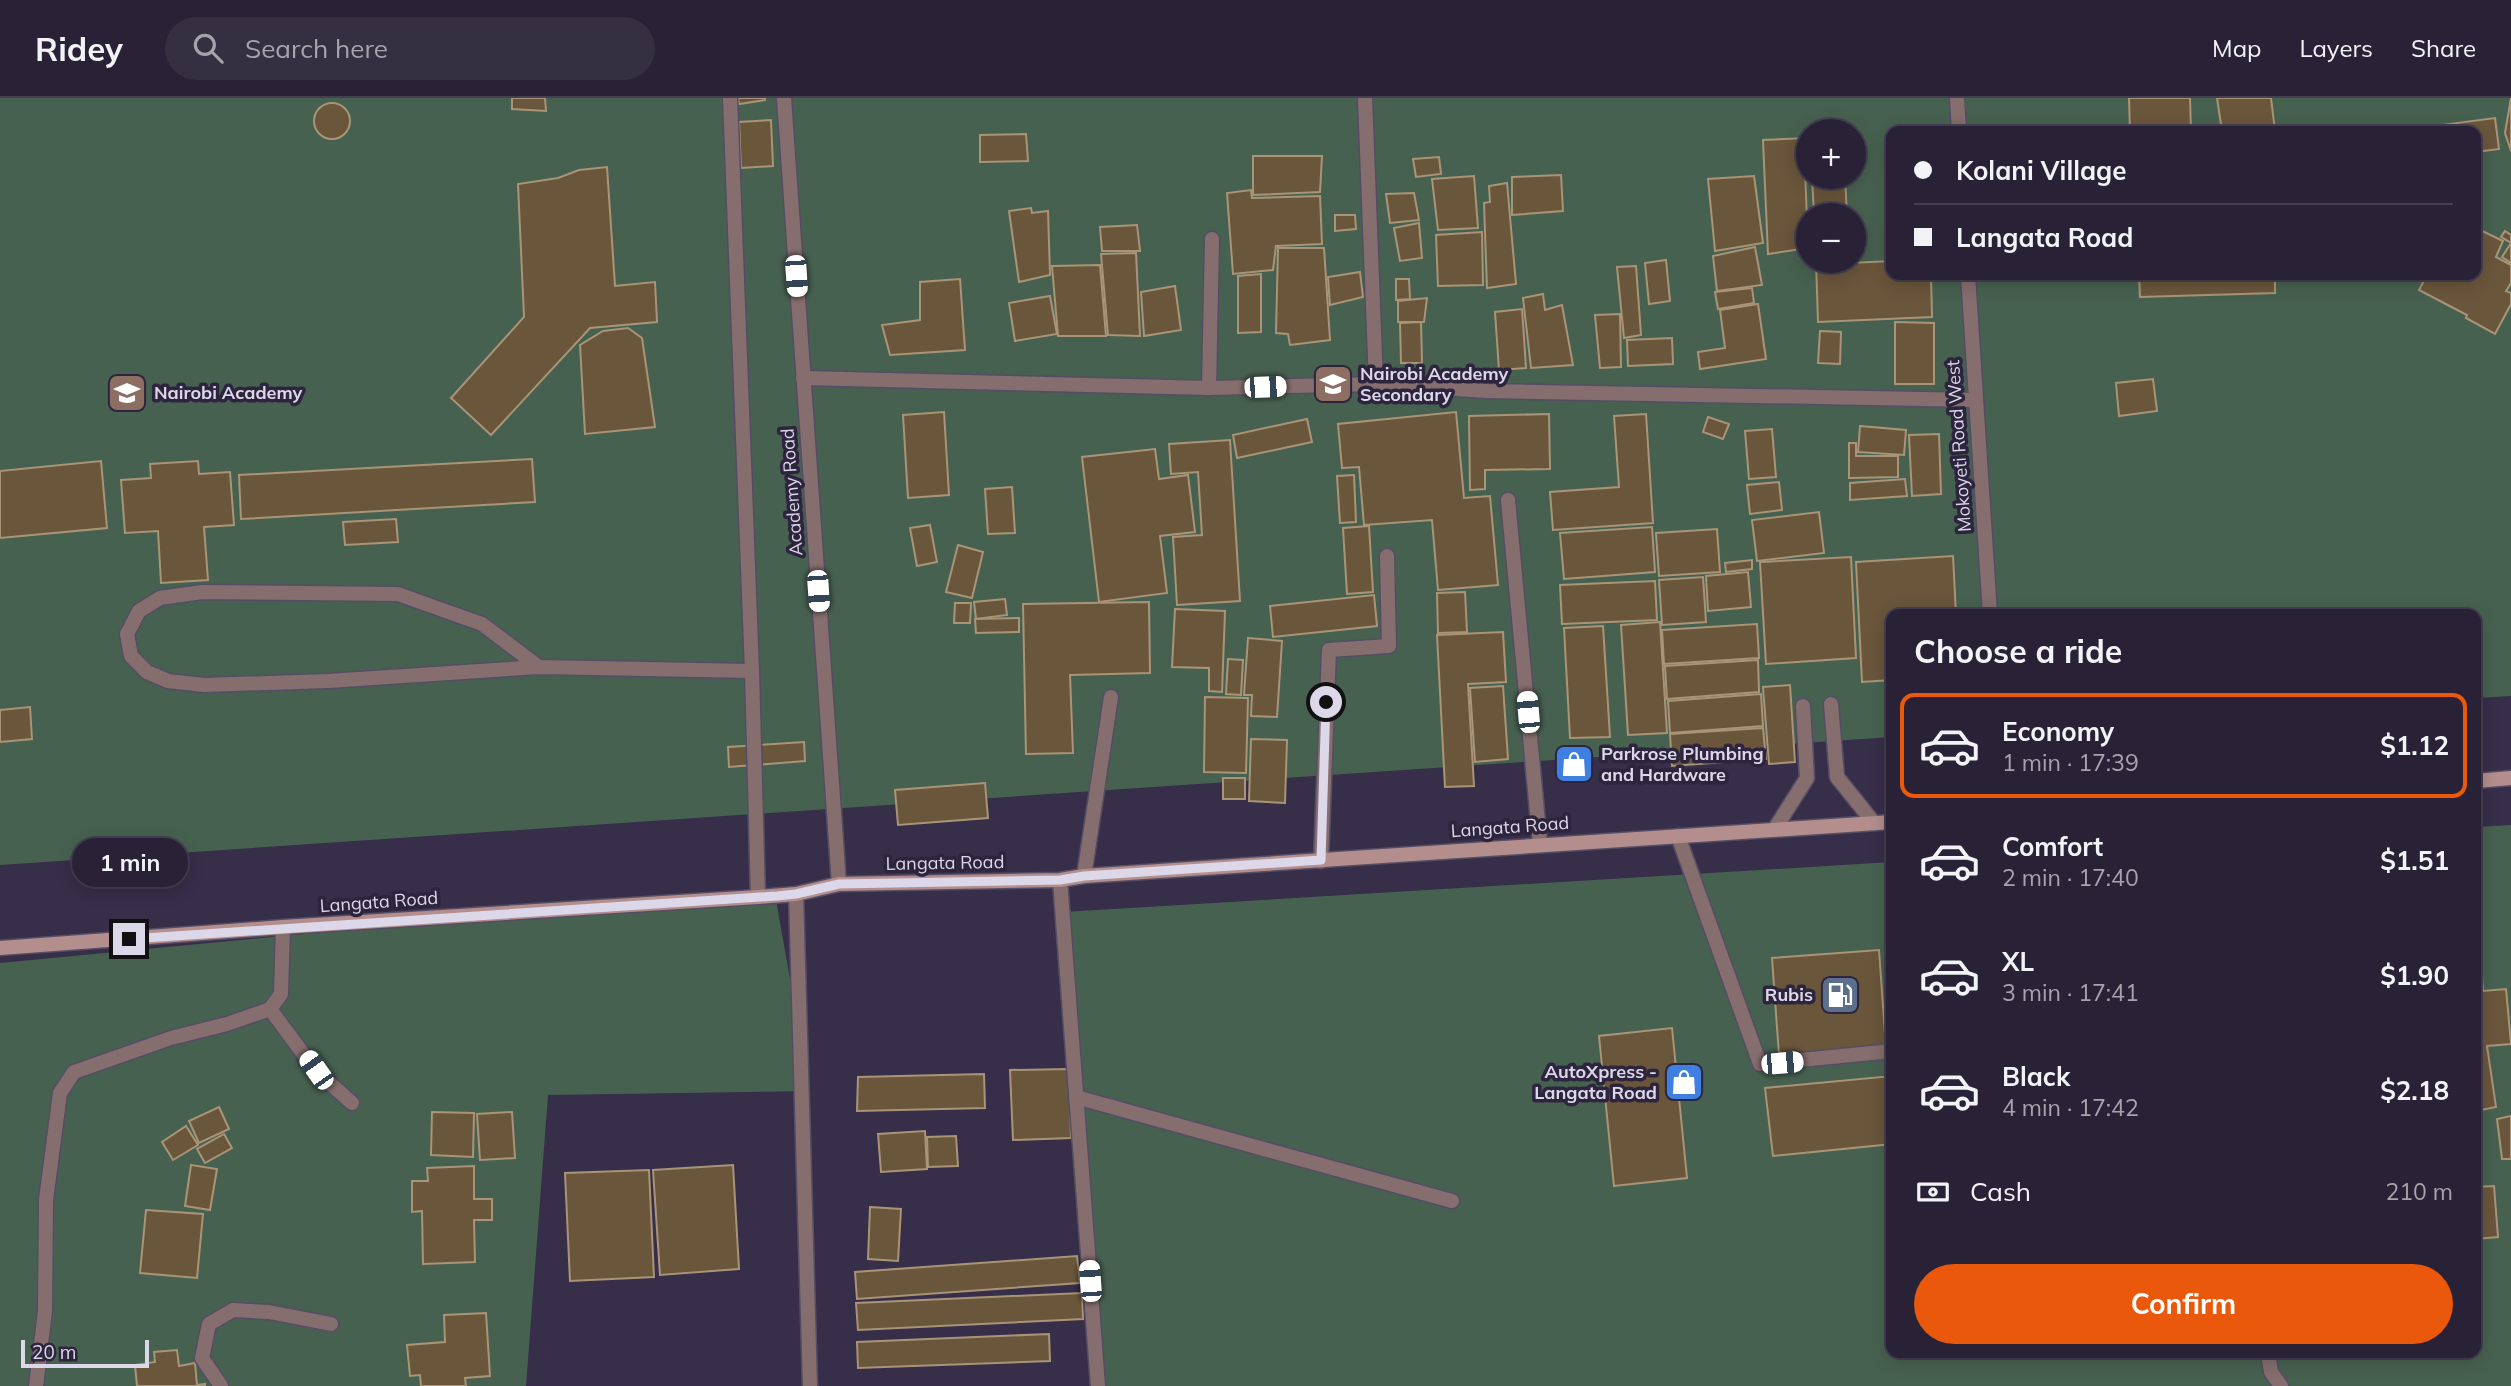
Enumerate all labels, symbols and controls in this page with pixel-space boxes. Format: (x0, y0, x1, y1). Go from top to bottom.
search box (165, 17, 655, 80)
text: Ridey (35, 28, 123, 69)
icon: search (189, 29, 227, 67)
text: Search here (245, 32, 388, 65)
text: Map (2212, 33, 2261, 63)
text: Layers (2299, 33, 2373, 63)
text: Share (2411, 33, 2476, 63)
map controls (1796, 119, 1866, 273)
button: + (1796, 119, 1866, 189)
text: Kolani Village (1956, 154, 2127, 187)
button: − (1796, 203, 1866, 273)
text: Langata Road (1956, 221, 2133, 254)
car (785, 254, 808, 298)
street label: Mokoyeti Road West (1941, 359, 1976, 533)
place label: Nairobi Academy Secondary (1360, 362, 1509, 406)
school or university icon: Nairobi Academy Secondary (1312, 363, 1354, 405)
school or university icon: Nairobi Academy (106, 372, 148, 414)
car (1244, 376, 1287, 398)
place label: Nairobi Academy (154, 381, 303, 404)
street label: Academy Road (776, 428, 807, 556)
car (807, 569, 830, 613)
text: Choose a ride (1914, 631, 2122, 671)
route start (1310, 686, 1342, 718)
car (1516, 690, 1541, 734)
icon: car (1918, 714, 1981, 777)
text: Economy (2002, 715, 2114, 748)
text: $1.12 (2380, 729, 2449, 762)
place label: Parkrose Plumbing and Hardware (1601, 742, 1764, 786)
shop icon: Parkrose Plumbing and Hardware (1553, 743, 1595, 785)
text: 1 min · 17:39 (2002, 748, 2139, 777)
street label: Langata Road (1450, 811, 1570, 842)
icon: car (1918, 829, 1981, 892)
text: Comfort (2002, 830, 2103, 863)
callout: 1 min (71, 838, 187, 886)
text: $1.51 (2380, 844, 2449, 877)
text: 1 min (100, 848, 160, 877)
street label: Langata Road (885, 850, 1005, 875)
text: 2 min · 17:40 (2002, 863, 2139, 892)
street label: Langata Road (319, 886, 439, 917)
route end (113, 923, 145, 955)
icon: car (1918, 944, 1981, 1007)
text: XL (2002, 945, 2034, 978)
text: $1.90 (2380, 959, 2449, 992)
fuel station icon: Rubis (1819, 974, 1861, 1016)
text: 3 min · 17:41 (2002, 978, 2139, 1007)
place label: Rubis (1765, 983, 1813, 1006)
car (296, 1047, 337, 1093)
car (1761, 1051, 1804, 1075)
icon: car (1918, 1059, 1981, 1122)
place label: AutoXpress - Langata Road (1534, 1060, 1657, 1104)
text: Black (2002, 1060, 2070, 1093)
shop icon: AutoXpress - Langata Road (1663, 1061, 1705, 1103)
text: $2.18 (2380, 1074, 2449, 1107)
text: 4 min · 17:42 (2002, 1093, 2139, 1122)
icon: cash (1914, 1173, 1952, 1211)
text: Cash (1970, 1175, 2031, 1208)
text: 210 m (2385, 1177, 2453, 1206)
car (1079, 1259, 1102, 1303)
button: Confirm (1914, 1264, 2453, 1344)
scale bar (21, 1337, 149, 1369)
text: 20 m (32, 1340, 76, 1364)

